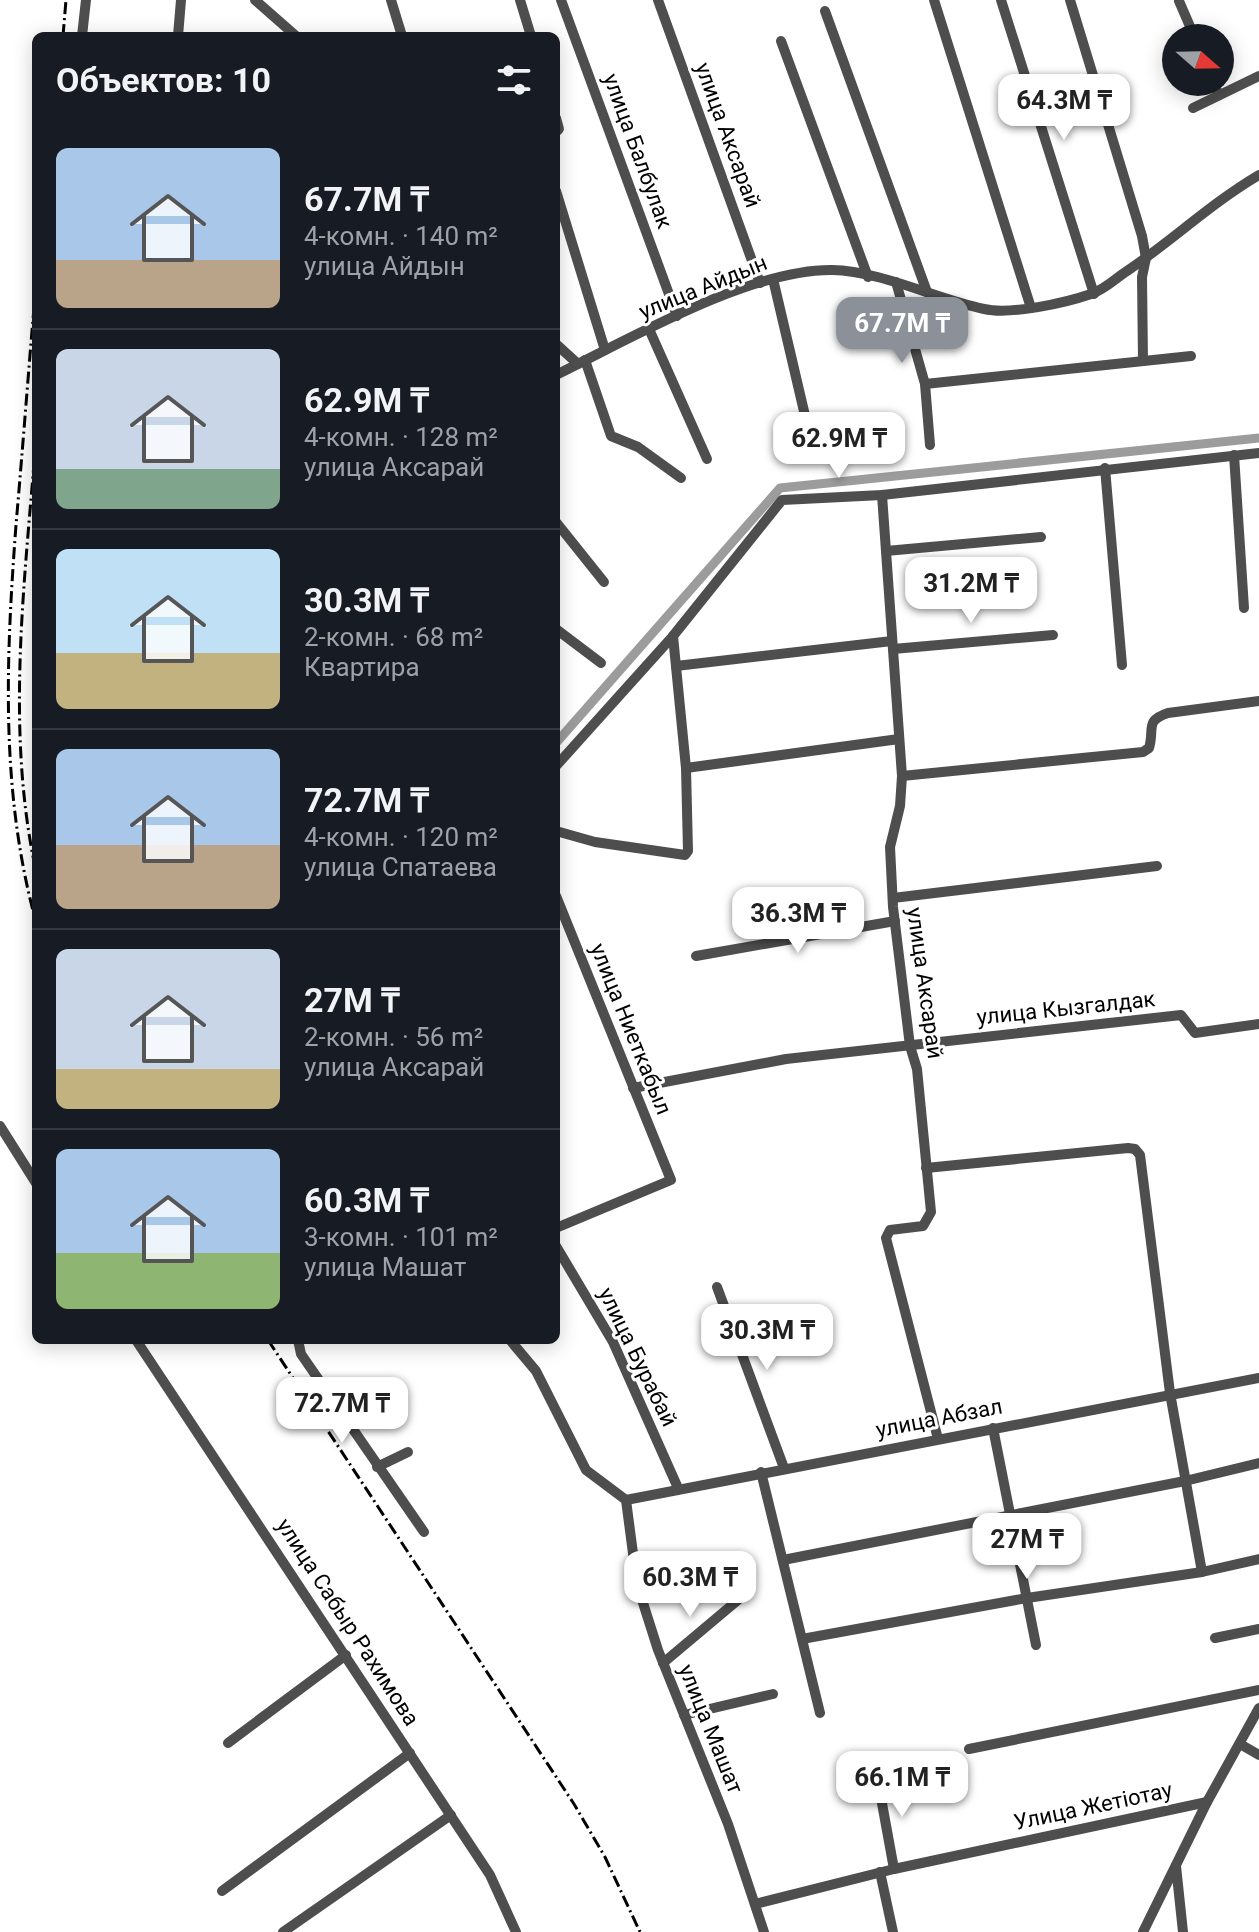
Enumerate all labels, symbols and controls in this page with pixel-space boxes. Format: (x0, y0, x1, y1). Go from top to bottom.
north arrow (1162, 24, 1234, 96)
map controls (1162, 24, 1234, 96)
icon: filters (492, 58, 536, 102)
street label: улица Аксарай (690, 59, 766, 211)
text: Объектов: 10 (56, 60, 271, 100)
street label: улица Балбулак (598, 70, 678, 232)
pin: 64.3M ₸ (990, 74, 1138, 142)
text: 64.3M ₸ (1016, 85, 1112, 115)
text: 67.7M ₸ (304, 179, 429, 219)
icon: home (120, 180, 216, 276)
text: 4-комн. · 140 m² (304, 221, 498, 251)
street label: улица Айдын (635, 250, 771, 324)
text: улица Айдын (304, 251, 465, 281)
pin: 67.7M ₸ (828, 297, 976, 365)
text: 67.7M ₸ (854, 308, 950, 338)
text: 62.9M ₸ (304, 380, 429, 420)
icon: home (120, 381, 216, 477)
pin: 62.9M ₸ (765, 412, 913, 480)
text: 4-комн. · 128 m² (304, 422, 498, 452)
text: 62.9M ₸ (791, 423, 887, 453)
text: улица Аксарай (304, 452, 484, 482)
pin: 31.2M ₸ (897, 557, 1045, 625)
text: 31.2M ₸ (923, 568, 1019, 598)
text: 30.3M ₸ (304, 580, 429, 620)
icon: home (120, 581, 216, 677)
text: 2-комн. · 68 m² (304, 622, 483, 652)
text: Квартира (304, 652, 420, 682)
text: 72.7M ₸ (304, 780, 429, 820)
icon: home (120, 781, 216, 877)
text: 4-комн. · 120 m² (304, 822, 498, 852)
text: улица Спатаева (304, 852, 497, 882)
pin: 36.3M ₸ (724, 887, 872, 955)
text: 36.3M ₸ (750, 898, 846, 928)
street label: улица Аксарай (902, 906, 948, 1060)
street label: улица Ниеткабыл (585, 940, 677, 1118)
text: 27M ₸ (304, 980, 400, 1020)
icon: home (120, 981, 216, 1077)
street label: улица Кызгалдак (976, 986, 1157, 1030)
text: 2-комн. · 56 m² (304, 1022, 483, 1052)
text: улица Аксарай (304, 1052, 484, 1082)
text: 60.3M ₸ (304, 1180, 429, 1220)
icon: home (120, 1181, 216, 1277)
text: 3-комн. · 101 m² (304, 1222, 498, 1252)
text: улица Машат (304, 1252, 466, 1282)
street label: улица Бурабай (594, 1284, 682, 1430)
pin: 30.3M ₸ (693, 1304, 841, 1372)
text: 30.3M ₸ (719, 1315, 815, 1345)
pin: 72.7M ₸ (268, 1377, 416, 1445)
text: 72.7M ₸ (294, 1388, 390, 1418)
street label: улица Абзал (874, 1393, 1004, 1443)
pin: 27M ₸ (971, 1513, 1083, 1581)
street label: улица Сабыр Рахимова (272, 1514, 424, 1730)
text: 27M ₸ (990, 1524, 1064, 1554)
pin: 60.3M ₸ (616, 1551, 764, 1619)
text: 60.3M ₸ (642, 1562, 738, 1592)
street label: улица Машат (674, 1661, 748, 1798)
pin: 66.1M ₸ (828, 1751, 976, 1819)
text: 66.1M ₸ (854, 1762, 950, 1792)
street label: Улица Жетіотау (1012, 1777, 1175, 1835)

